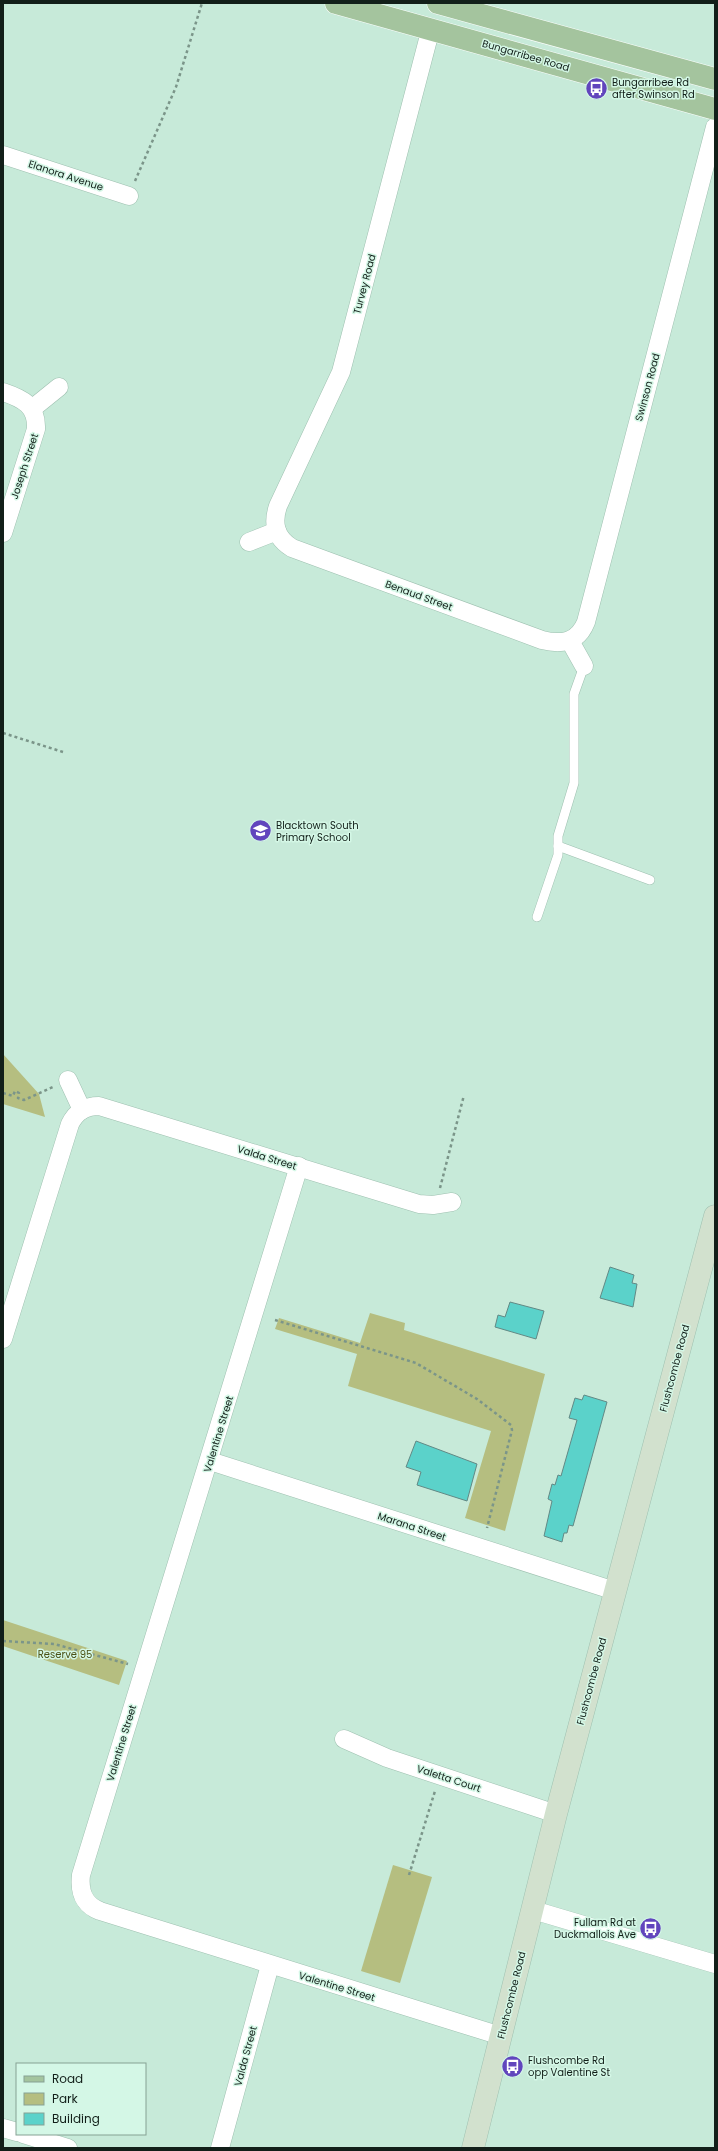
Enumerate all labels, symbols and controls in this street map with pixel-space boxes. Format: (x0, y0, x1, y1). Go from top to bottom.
street label: Bungarribee Road (480, 36, 571, 75)
bus stop icon: Bungarribee Rd after Swinson Rd (583, 75, 609, 101)
place label: Bungarribee Rd after Swinson Rd (612, 75, 695, 102)
street label: Elanora Avenue (26, 156, 105, 195)
street label: Turvey Road (349, 252, 380, 316)
street label: Swinson Road (631, 352, 664, 423)
street label: Joseph Street (7, 431, 42, 501)
street label: Benaud Street (383, 576, 455, 615)
school or university icon: Blacktown South Primary School (247, 818, 273, 844)
place label: Blacktown South Primary School (276, 818, 359, 845)
street label: Valda Street (235, 1141, 299, 1174)
street label: Flushcombe Road (656, 1323, 693, 1413)
street label: Valentine Street (200, 1394, 237, 1474)
street label: Marana Street (376, 1508, 448, 1545)
street label: Flushcombe Road (573, 1636, 610, 1726)
park label: Reserve 95 (38, 1647, 92, 1662)
street label: Valentine Street (103, 1703, 140, 1783)
street label: Valetta Court (415, 1761, 483, 1796)
place label: Fullam Rd at Duckmallois Ave (554, 1915, 636, 1942)
bus stop icon: Fullam Rd at Duckmallois Ave (638, 1915, 664, 1941)
street label: Flushcombe Road (493, 1950, 530, 2041)
street label: Valentine Street (297, 1968, 377, 2005)
street label: Valda Street (230, 2024, 261, 2088)
bus stop icon: Flushcombe Rd opp Valentine St (499, 2053, 525, 2079)
place label: Flushcombe Rd opp Valentine St (528, 2053, 610, 2080)
legend (16, 2063, 146, 2135)
text: Road (52, 2070, 83, 2087)
text: Park (52, 2090, 79, 2107)
text: Building (52, 2110, 100, 2127)

